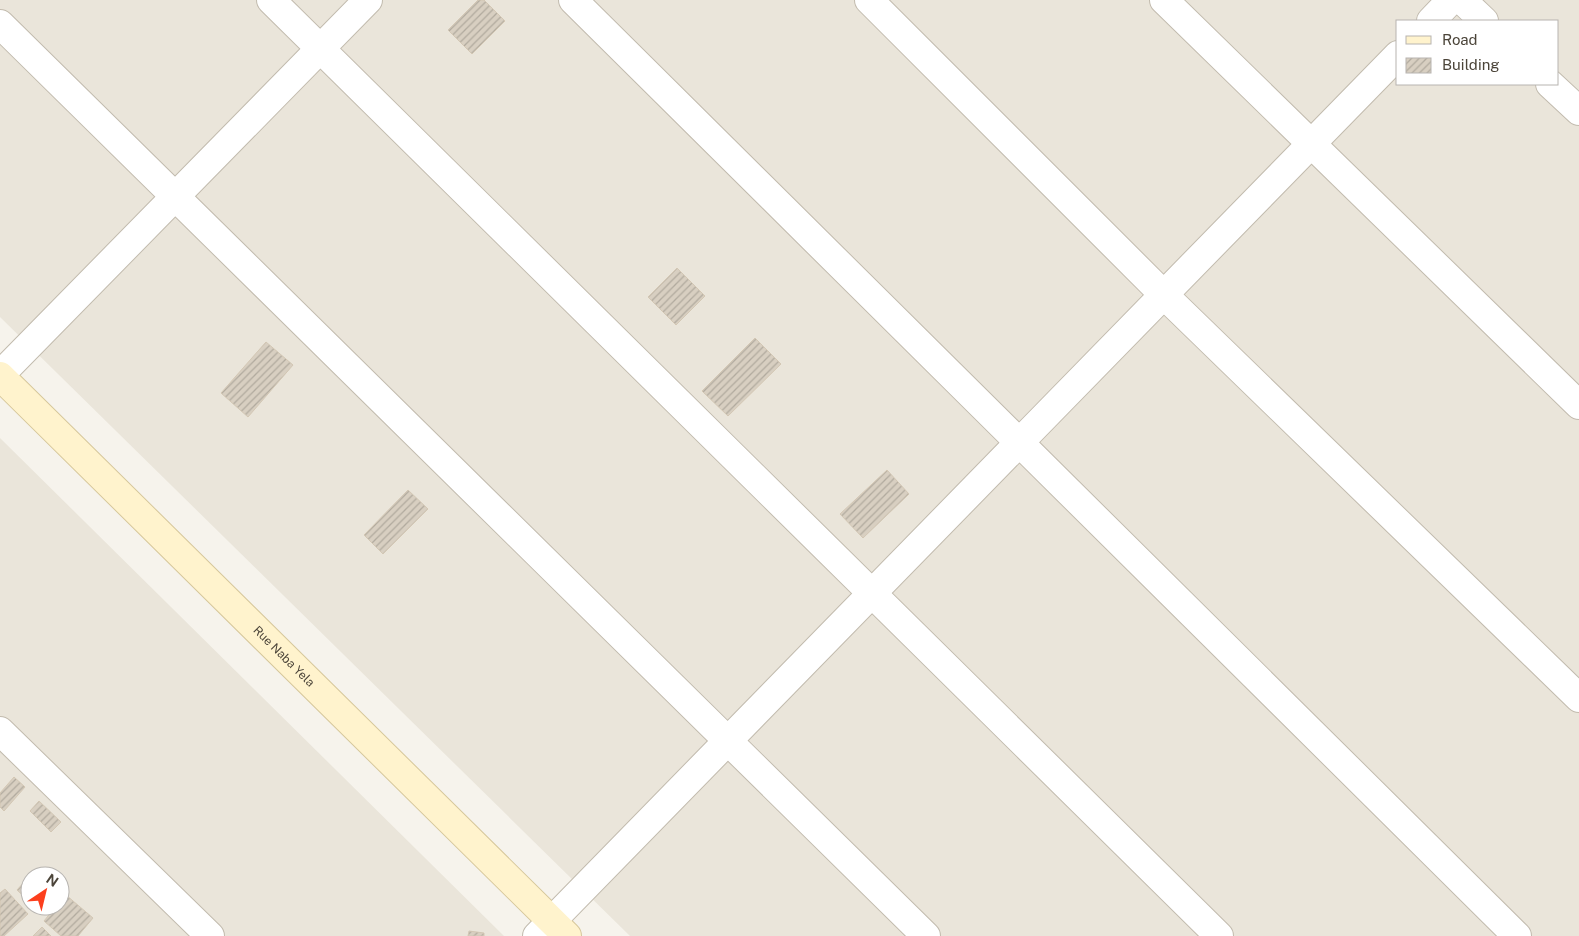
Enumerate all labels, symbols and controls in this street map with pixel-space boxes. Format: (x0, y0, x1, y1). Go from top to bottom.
legend (1396, 20, 1559, 85)
text: Road (1442, 31, 1478, 48)
text: Building (1442, 56, 1500, 73)
street label: Rue Naba Yela (250, 623, 317, 690)
north arrow (20, 866, 70, 916)
text: N (43, 871, 62, 890)

